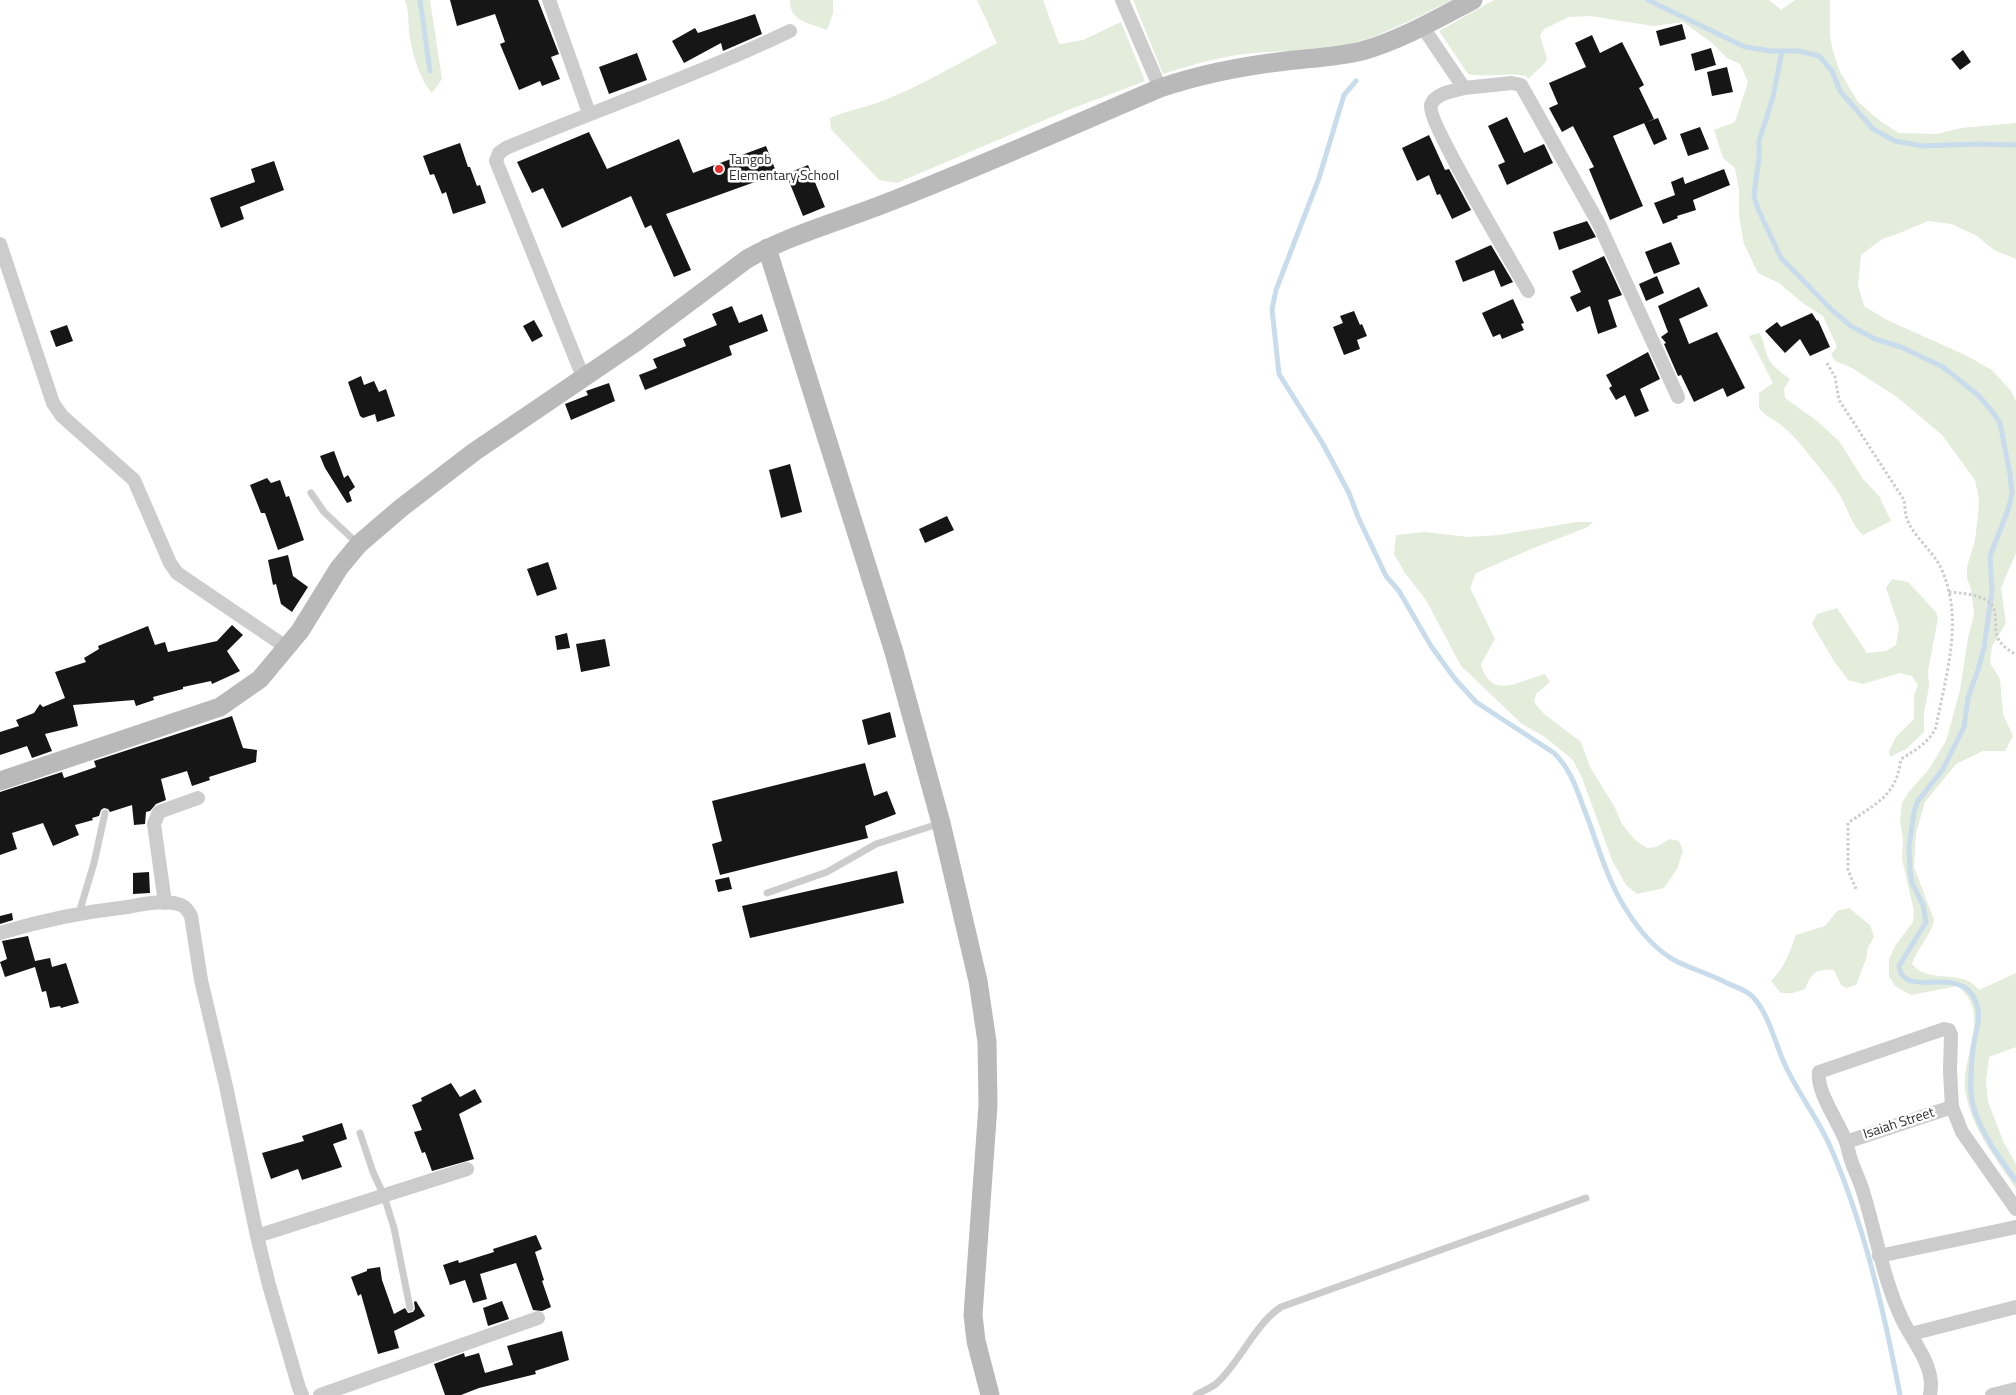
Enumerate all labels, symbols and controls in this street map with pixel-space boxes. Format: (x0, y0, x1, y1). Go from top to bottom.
place label: Tangob Elementary School (729, 153, 839, 186)
marker: Tangob Elementary School (713, 163, 725, 175)
street label: Isaiah Street (1861, 1105, 1937, 1143)

